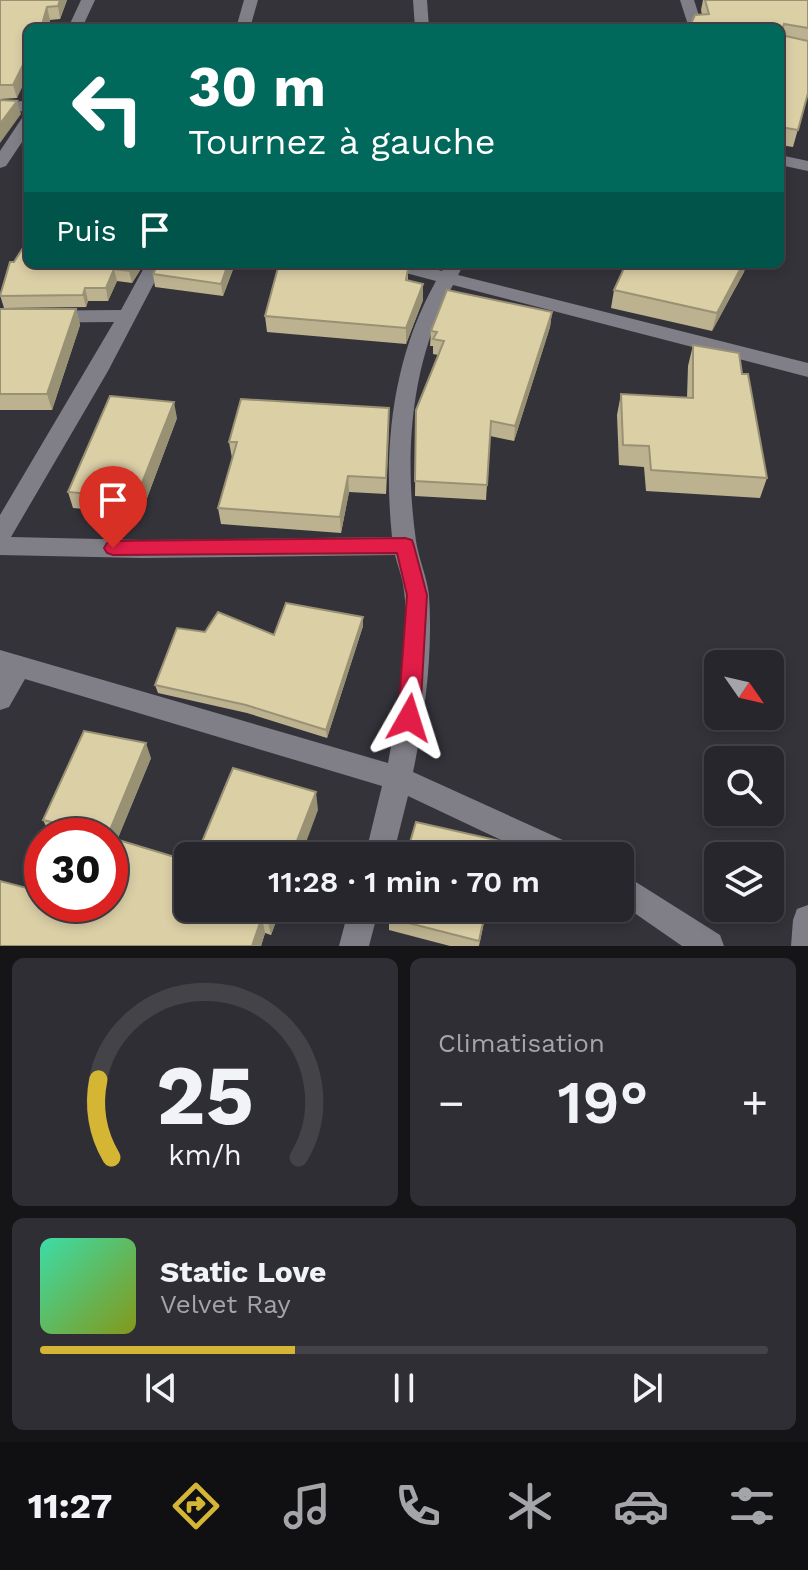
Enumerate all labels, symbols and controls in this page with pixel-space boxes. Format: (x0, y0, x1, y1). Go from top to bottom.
text: 30 m (188, 54, 326, 120)
icon: left (56, 56, 160, 160)
text: Tournez à gauche (188, 121, 496, 163)
icon: arrive (133, 208, 177, 252)
text: Puis (56, 213, 117, 248)
pin (79, 466, 147, 548)
icon: arrive (91, 478, 135, 522)
north arrow (704, 650, 784, 730)
map controls (704, 650, 784, 922)
position arrow (367, 676, 451, 760)
button: search (704, 746, 784, 826)
speed limit sign: 30 (24, 818, 128, 922)
button: layers (704, 842, 784, 922)
text: 11:28 · 1 min · 70 m (268, 864, 540, 899)
text: Climatisation (438, 1028, 605, 1058)
text: 25 (156, 1047, 254, 1144)
text: 19° (558, 1067, 648, 1138)
text: − (438, 1077, 465, 1129)
text: + (741, 1077, 768, 1129)
text: km/h (168, 1138, 242, 1172)
text: Static Love (160, 1254, 326, 1289)
text: Velvet Ray (160, 1289, 291, 1319)
icon: previous (139, 1366, 183, 1410)
icon: pause (382, 1366, 426, 1410)
icon: next (625, 1366, 669, 1410)
icon: directions (168, 1478, 224, 1534)
icon: music (279, 1478, 335, 1534)
icon: phone (390, 1478, 446, 1534)
icon: climate (502, 1478, 558, 1534)
icon: car (613, 1478, 669, 1534)
icon: filters (724, 1478, 780, 1534)
text: 11:27 (28, 1485, 112, 1527)

